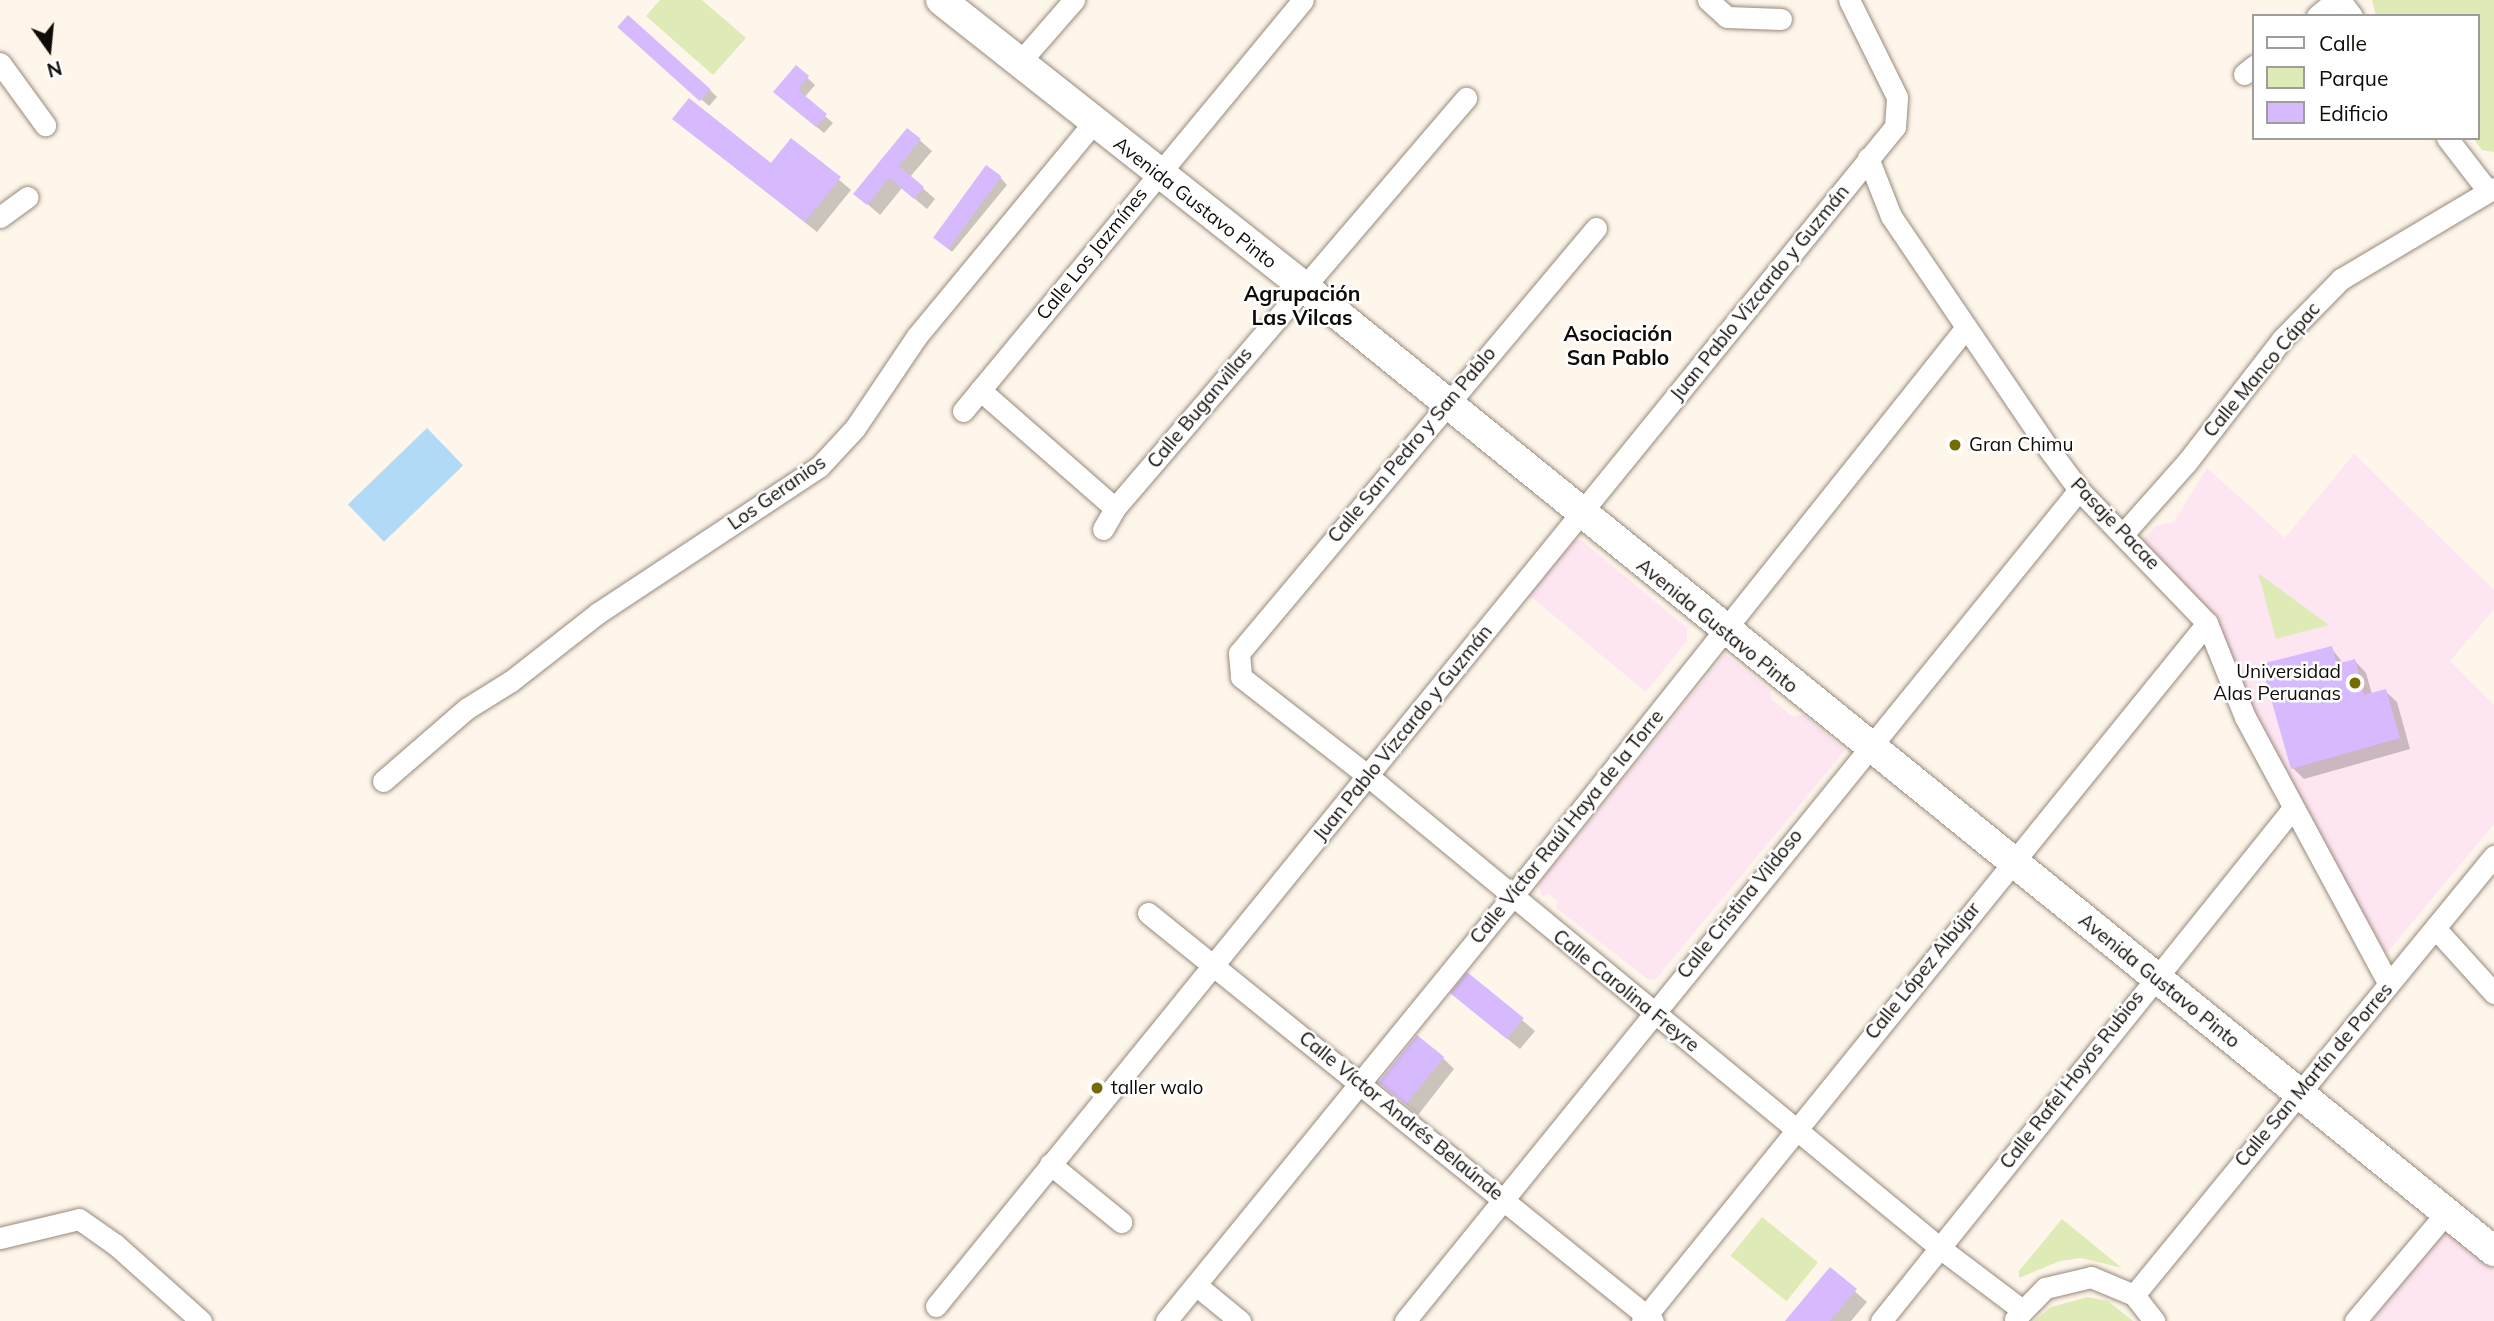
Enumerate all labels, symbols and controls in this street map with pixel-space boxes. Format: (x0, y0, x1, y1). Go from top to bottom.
north arrow (14, 14, 84, 84)
legend (2252, 14, 2480, 140)
text: Calle (2319, 30, 2367, 56)
text: N (44, 56, 64, 83)
text: Parque (2319, 65, 2388, 91)
text: Edificio (2319, 100, 2388, 126)
street label: Avenida Gustavo Pinto (1109, 132, 1281, 274)
street label: Juan Pablo Vizcardo y Guzmán (1666, 181, 1854, 405)
street label: Calle Los Jazmínes (1032, 183, 1152, 325)
district label: Agrupación Las Vilcas (1244, 280, 1360, 330)
street label: Calle Manco Cápac (2199, 298, 2325, 442)
district label: Asociación San Pablo (1564, 320, 1672, 370)
street label: Calle San Pedro y San Pablo (1323, 342, 1501, 548)
street label: Calle Buganvillas (1143, 343, 1257, 473)
place label: Gran Chimu (1969, 434, 2073, 456)
marker: Gran Chimu (1947, 437, 1963, 453)
street label: Los Geranios (724, 451, 830, 535)
street label: Pasaje Pacae (2066, 474, 2164, 574)
street label: Avenida Gustavo Pinto (1632, 554, 1802, 698)
street label: Juan Pablo Vizcardo y Guzmán (1309, 621, 1497, 845)
place label: Universidad Alas Peruanas (2213, 661, 2341, 705)
marker: Universidad Alas Peruanas (2347, 675, 2363, 691)
street label: Calle Víctor Raúl Haya de la Torre (1466, 705, 1668, 949)
street label: Calle Cristina Vildoso (1673, 825, 1807, 983)
street label: Calle López Albújar (1861, 898, 1985, 1044)
street label: Avenida Gustavo Pinto (2074, 909, 2244, 1053)
street label: Calle Carolina Freyre (1548, 925, 1704, 1057)
street label: Calle San Martín de Porres (2230, 978, 2398, 1172)
street label: Calle Rafel Hoyos Rubios (1995, 986, 2149, 1174)
street label: Calle Víctor Andrés Belaúnde (1294, 1027, 1508, 1205)
place label: taller walo (1111, 1077, 1203, 1099)
marker: taller walo (1089, 1080, 1105, 1096)

